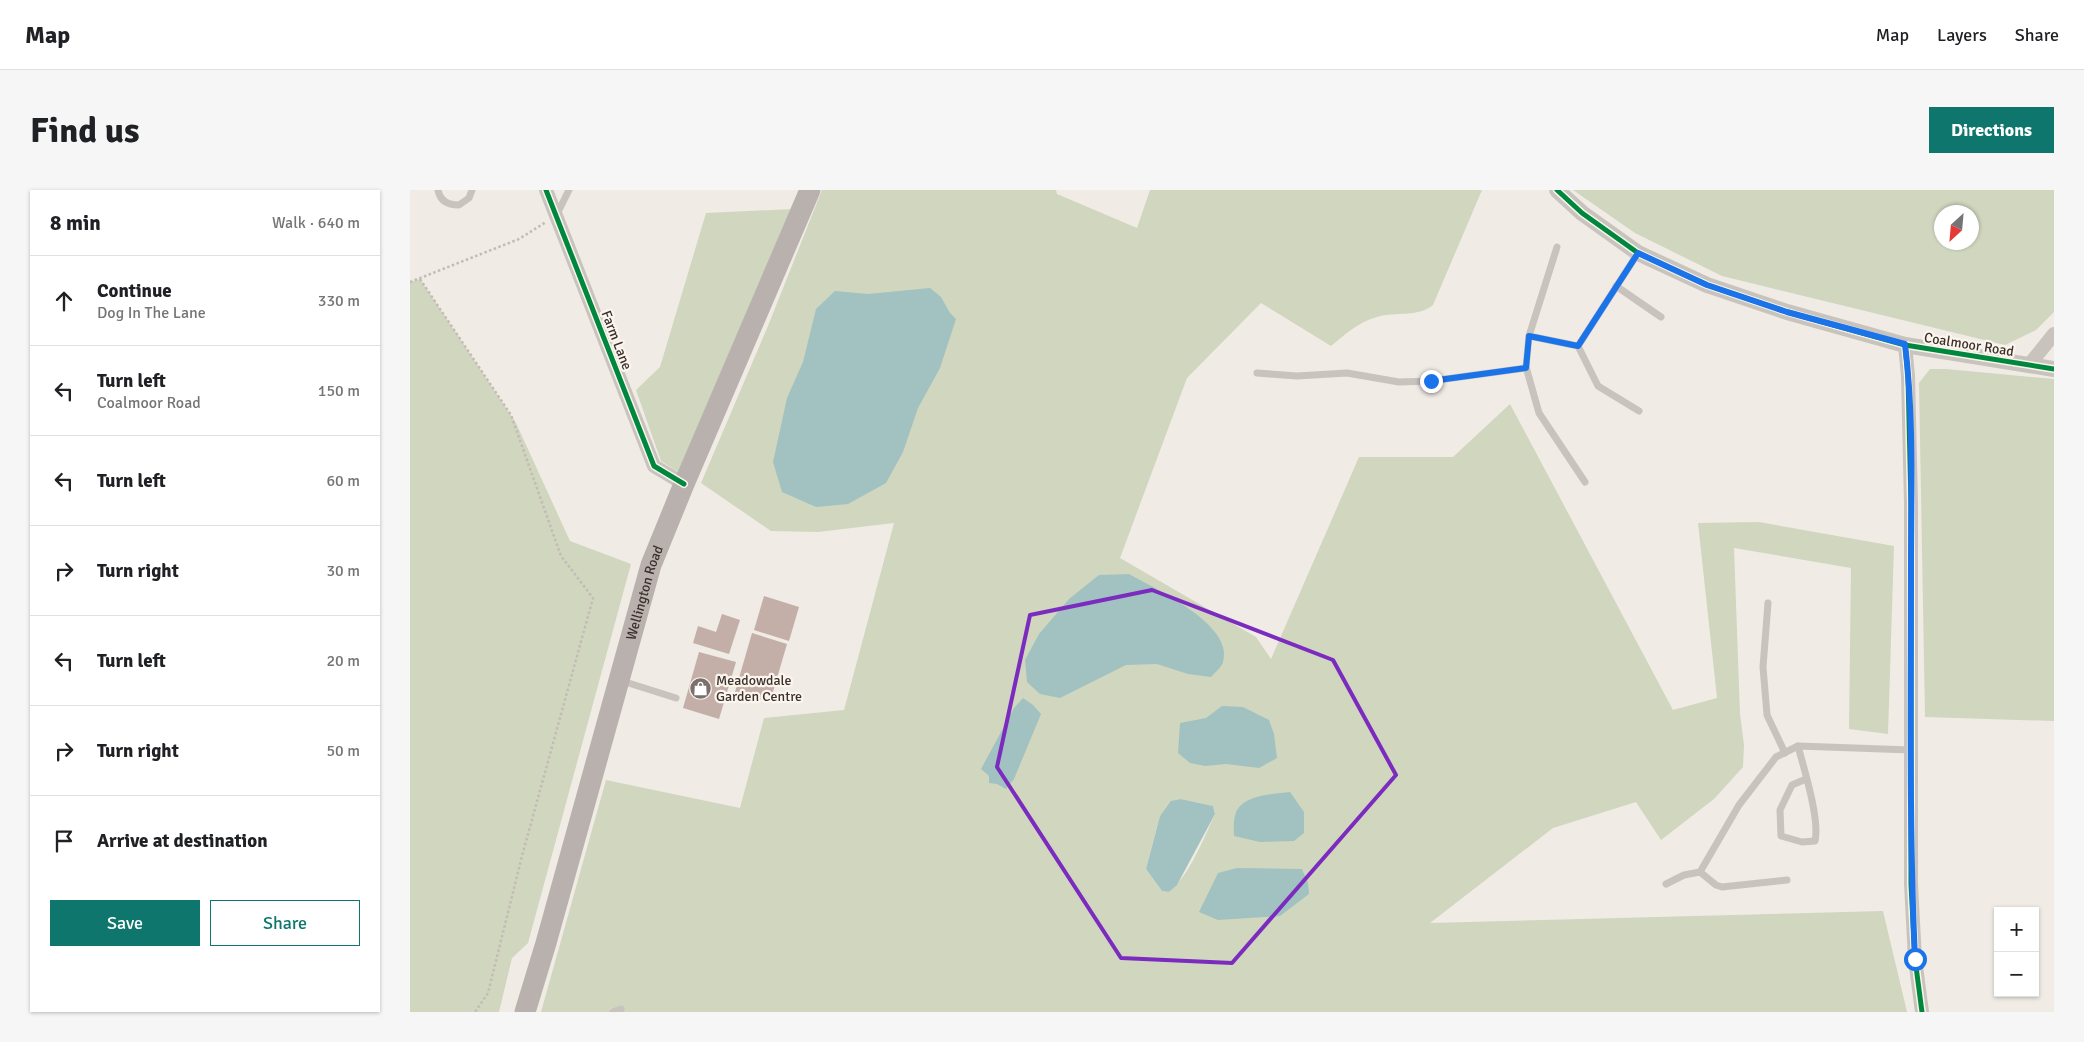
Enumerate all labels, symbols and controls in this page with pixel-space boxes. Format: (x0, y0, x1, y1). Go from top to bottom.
text: Map (25, 20, 70, 50)
text: Map (1876, 24, 1909, 46)
text: Layers (1937, 24, 1987, 46)
text: Share (2015, 24, 2059, 46)
button: Directions (1929, 107, 2054, 153)
text: Find us (30, 109, 140, 152)
north arrow (1934, 205, 1979, 250)
text: 8 min (50, 210, 101, 236)
text: Walk · 640 m (272, 213, 360, 233)
text: Continue (97, 279, 172, 303)
icon: ahead (50, 287, 78, 315)
text: 330 m (318, 291, 360, 311)
text: Dog In The Lane (97, 303, 206, 323)
street label: Farm Lane (597, 308, 636, 372)
street label: Coalmoor Road (1923, 329, 2015, 360)
text: Turn left (97, 369, 166, 393)
route end (1420, 370, 1443, 393)
icon: left (50, 377, 78, 405)
text: 150 m (318, 381, 360, 401)
text: Coalmoor Road (97, 393, 201, 413)
icon: left (50, 467, 78, 495)
text: Turn left (97, 469, 166, 493)
text: 60 m (326, 471, 360, 491)
street label: Wellington Road (623, 543, 667, 642)
icon: right (50, 557, 78, 585)
text: Turn right (97, 559, 179, 583)
text: 30 m (326, 561, 360, 581)
icon: left (50, 647, 78, 675)
text: Turn left (97, 649, 166, 673)
text: 20 m (326, 651, 360, 671)
place label: Meadowdale Garden Centre (716, 672, 802, 705)
shop icon: Meadowdale Garden Centre (688, 676, 712, 700)
icon: right (50, 737, 78, 765)
text: Turn right (97, 739, 179, 763)
text: 50 m (326, 741, 360, 761)
icon: arrive (50, 827, 78, 855)
text: Arrive at destination (97, 829, 268, 853)
button: Save (50, 900, 200, 946)
button: Share (210, 900, 360, 946)
map controls (1994, 907, 2039, 997)
button: + (1994, 907, 2039, 952)
route start (1904, 948, 1927, 971)
button: − (1994, 952, 2039, 997)

